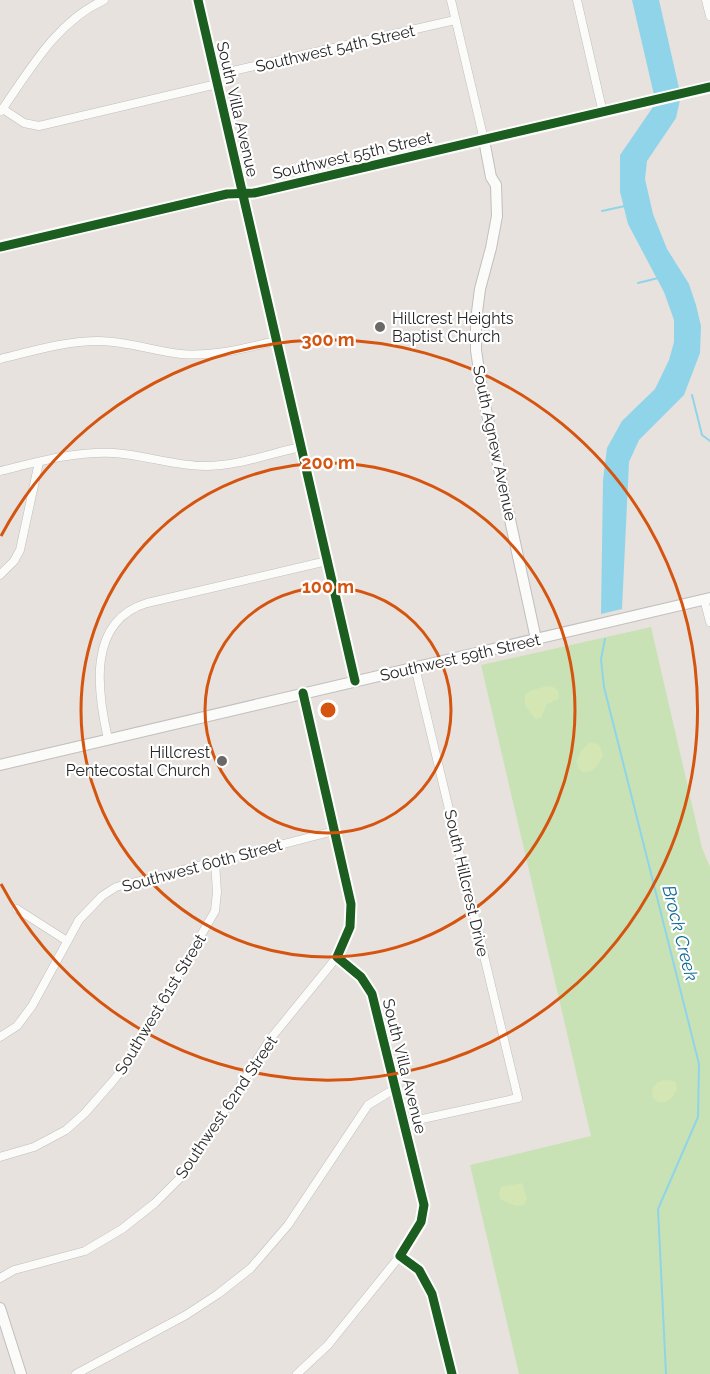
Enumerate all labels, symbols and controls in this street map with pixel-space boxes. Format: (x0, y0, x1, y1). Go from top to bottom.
street label: Southwest 54th Street (254, 21, 417, 76)
street label: South Villa Avenue (213, 40, 262, 179)
street label: Southwest 55th Street (271, 128, 434, 183)
place label: Hillcrest Heights Baptist Church (392, 309, 514, 346)
marker: Hillcrest Heights Baptist Church (373, 320, 387, 334)
text: 300 m (301, 329, 355, 350)
street label: South Agnew Avenue (469, 364, 520, 522)
text: 200 m (301, 452, 355, 473)
text: 100 m (302, 576, 354, 597)
street label: Southwest 59th Street (378, 630, 543, 685)
centre of rings (318, 700, 338, 720)
place label: Hillcrest Pentecostal Church (66, 743, 211, 780)
marker: Hillcrest Pentecostal Church (215, 754, 229, 768)
street label: South Hillcrest Drive (440, 808, 493, 959)
street label: Southwest 60th Street (120, 835, 285, 896)
water label: Brock Creek (658, 883, 703, 983)
street label: Southwest 61st Street (111, 930, 210, 1078)
street label: South Villa Avenue (379, 997, 430, 1136)
street label: Southwest 62nd Street (172, 1032, 282, 1182)

